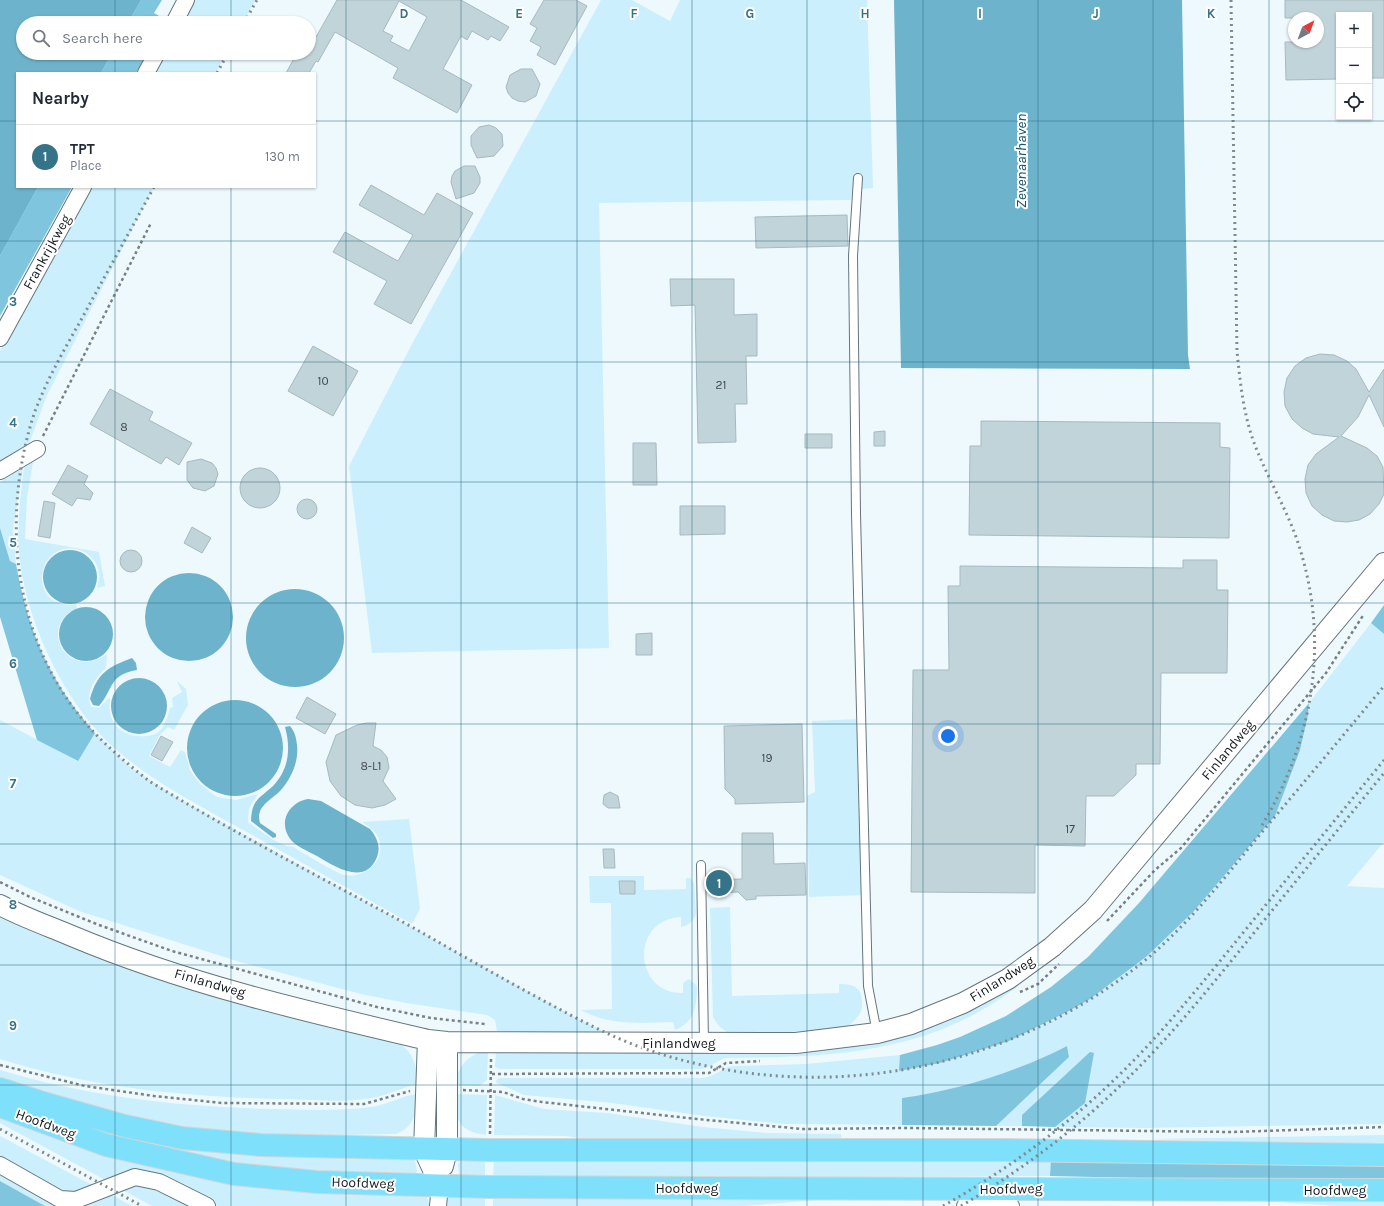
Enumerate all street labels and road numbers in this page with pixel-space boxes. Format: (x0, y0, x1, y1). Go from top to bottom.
street label: Frankrijkweg (19, 211, 75, 293)
street label: Finlandweg (1198, 716, 1258, 784)
street label: Finlandweg (966, 952, 1038, 1006)
street label: Finlandweg (172, 965, 248, 1001)
street label: Finlandweg (642, 1035, 716, 1052)
street label: Hoofdweg (13, 1105, 79, 1143)
street label: Hoofdweg (331, 1173, 395, 1193)
street label: Hoofdweg (656, 1180, 719, 1197)
street label: Hoofdweg (979, 1180, 1043, 1198)
street label: Hoofdweg (1304, 1182, 1367, 1199)

